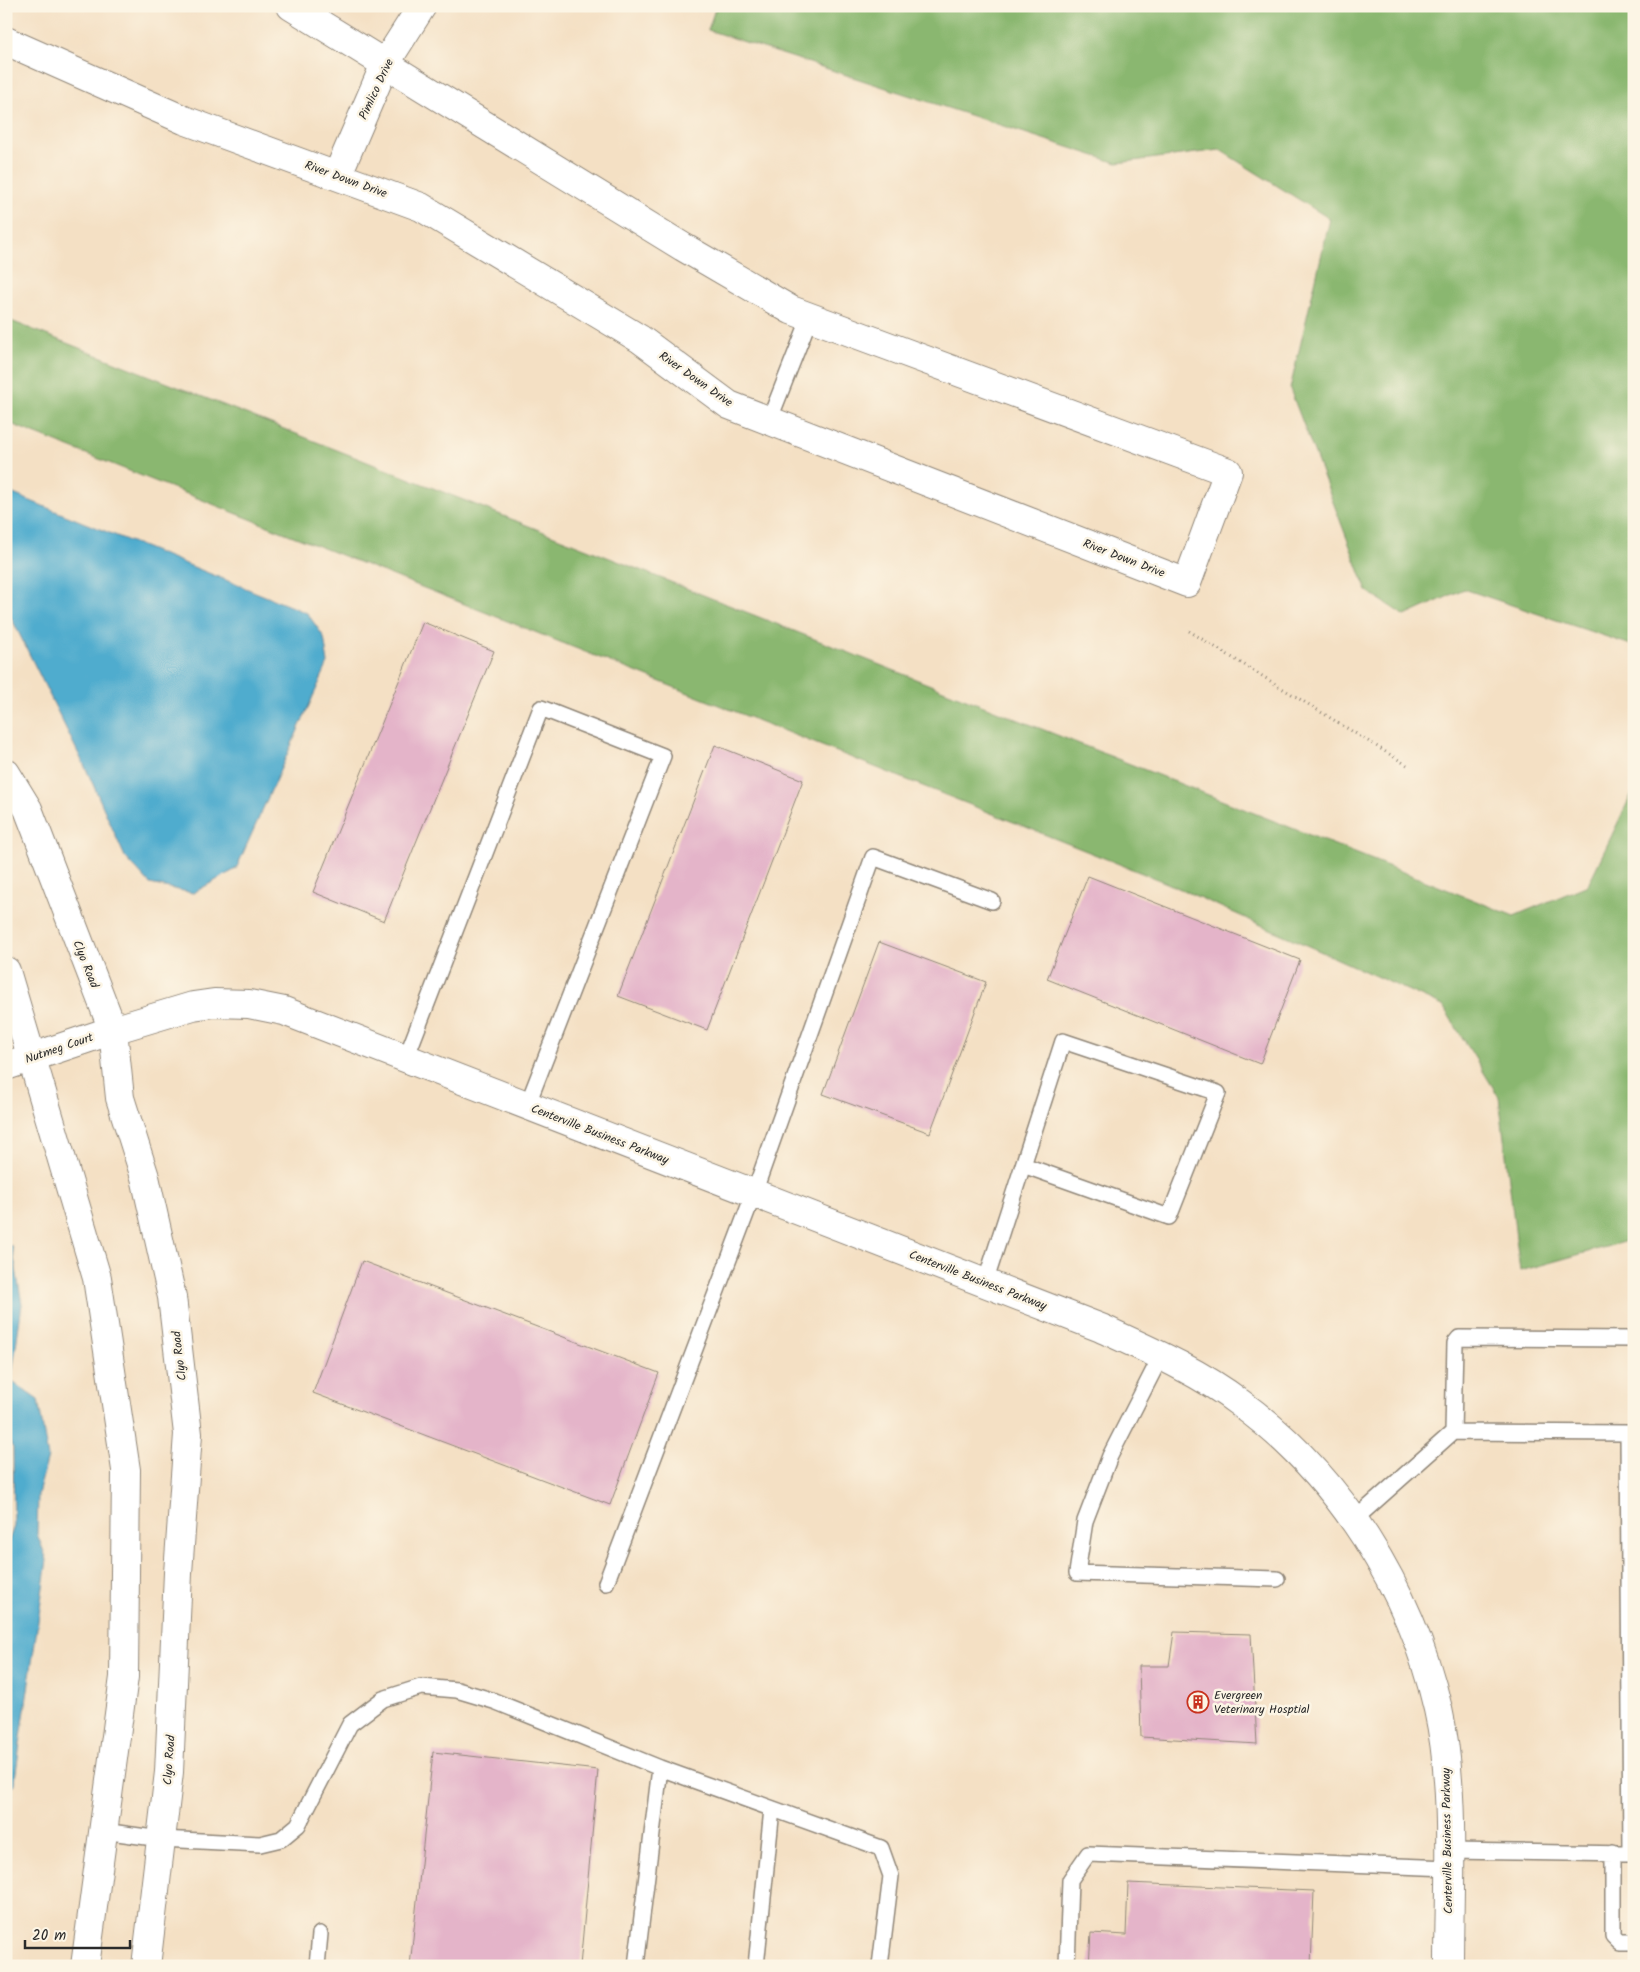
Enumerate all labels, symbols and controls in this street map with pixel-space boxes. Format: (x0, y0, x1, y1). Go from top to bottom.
street label: Pimlico Drive (354, 55, 399, 123)
street label: River Down Drive (302, 156, 390, 203)
street label: River Down Drive (655, 347, 737, 412)
street label: River Down Drive (1080, 534, 1168, 583)
street label: Clyo Road (67, 937, 104, 992)
street label: Nutmeg Court (22, 1028, 96, 1069)
street label: Centerville Business Parkway (528, 1099, 672, 1170)
street label: Centerville Business Parkway (906, 1245, 1050, 1316)
street label: Clyo Road (167, 1329, 192, 1382)
place label: Evergreen Veterinary Hosptial (1214, 1686, 1310, 1719)
building icon: Evergreen Veterinary Hosptial (1186, 1690, 1210, 1714)
street label: Clyo Road (158, 1733, 181, 1786)
street label: Centerville Business Parkway (1437, 1767, 1458, 1914)
scale bar (25, 1917, 130, 1949)
text: 20 m (32, 1924, 66, 1948)

